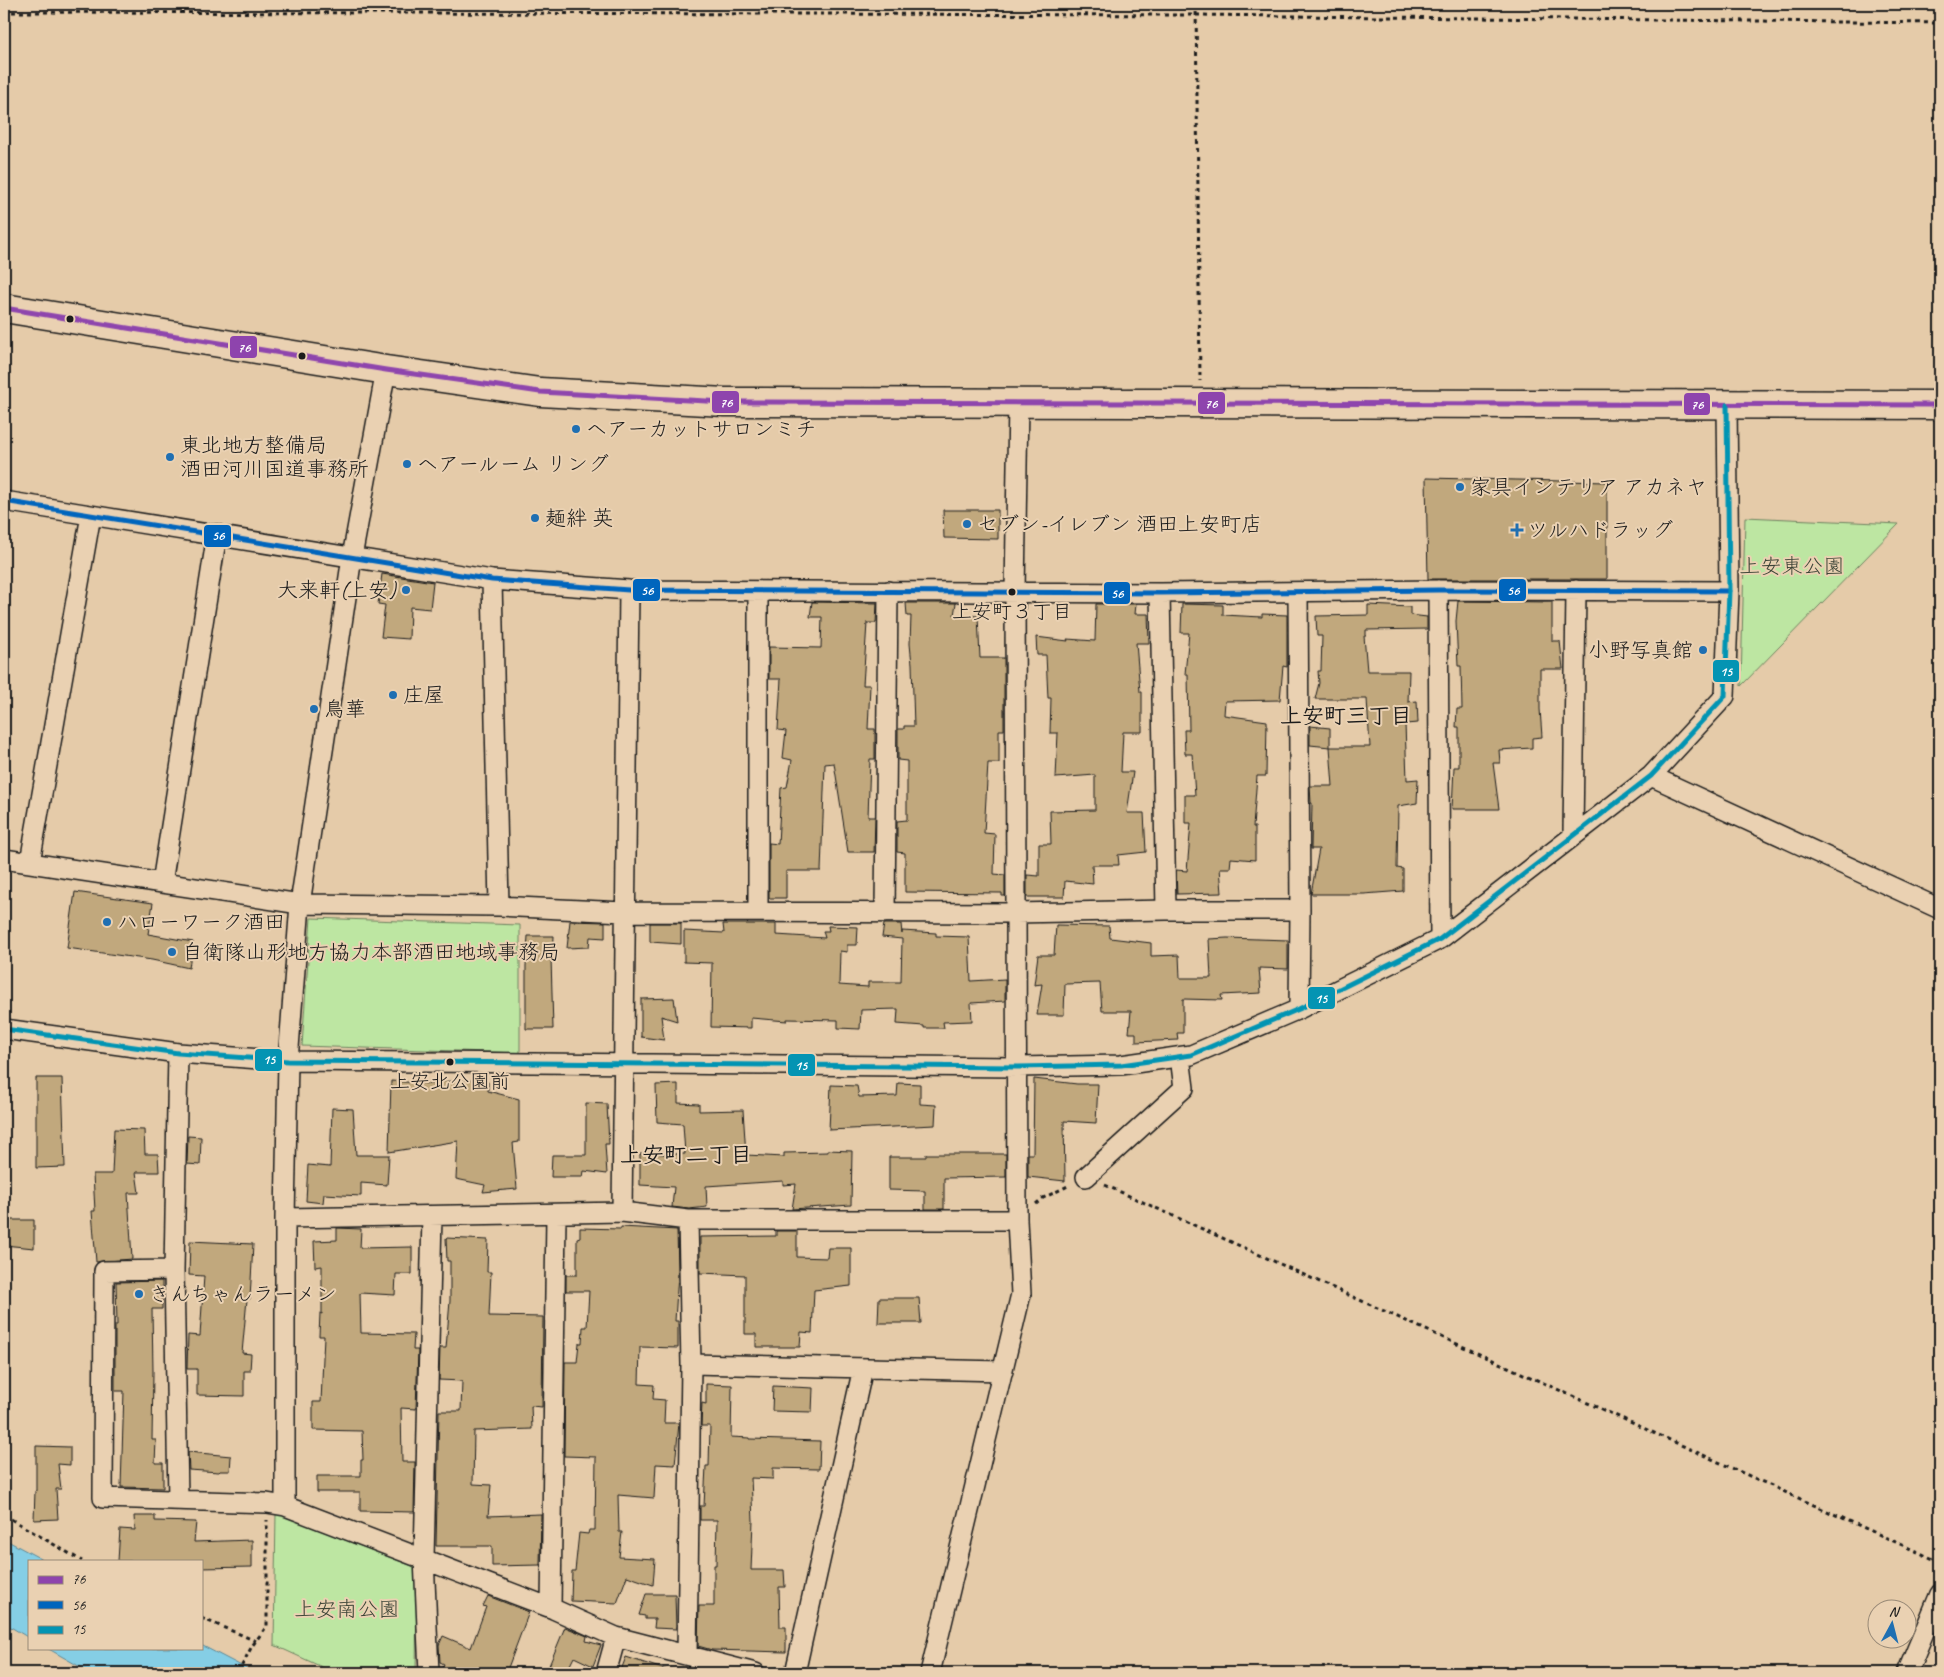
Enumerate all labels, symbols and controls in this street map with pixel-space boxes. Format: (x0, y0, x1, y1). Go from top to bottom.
unlabelled marker (65, 314, 75, 324)
line badge: 76 (229, 335, 258, 359)
text: 76 (238, 339, 252, 356)
unlabelled marker (297, 351, 307, 361)
line badge: 76 (711, 390, 740, 414)
line badge: 76 (1197, 391, 1226, 415)
line badge: 76 (1683, 392, 1711, 416)
text: 76 (720, 394, 734, 411)
text: 76 (1205, 395, 1219, 412)
text: 76 (1691, 396, 1705, 413)
place label: ヘアーカットサロンミチ (586, 416, 816, 442)
marker: ヘアーカットサロンミチ (570, 423, 582, 435)
place label: 東北地方整備局 酒田河川国道事務所 (180, 432, 369, 482)
marker: 東北地方整備局 酒田河川国道事務所 (164, 451, 176, 463)
place label: ヘアールーム リング (417, 451, 609, 477)
marker: ヘアールーム リング (401, 458, 413, 470)
place label: 家具インテリア アカネヤ (1470, 474, 1707, 500)
marker: 家具インテリア アカネヤ (1454, 481, 1466, 493)
place label: 麺絆 英 (545, 505, 613, 531)
place label: セブン-イレブン 酒田上安町店 (977, 511, 1262, 537)
marker: 麺絆 英 (529, 512, 541, 524)
place label: ツルハドラッグ (1527, 517, 1673, 543)
marker: セブン-イレブン 酒田上安町店 (961, 518, 973, 530)
line badge: 56 (203, 524, 232, 548)
marker: ツルハドラッグ (1511, 524, 1523, 536)
text: 56 (212, 527, 226, 544)
park label: 上安東公園 (1740, 553, 1845, 579)
place label: 大来軒(上安) (277, 577, 397, 603)
line badge: 56 (632, 578, 661, 602)
line badge: 56 (1498, 578, 1527, 602)
line badge: 56 (1103, 581, 1131, 605)
text: 56 (641, 582, 655, 599)
text: 56 (1507, 582, 1521, 599)
marker: 大来軒(上安) (400, 584, 412, 596)
text: 56 (1111, 585, 1125, 602)
marker: 上安町３丁目 (1007, 587, 1017, 597)
place label: 上安町３丁目 (952, 599, 1072, 624)
place label: 小野写真館 (1588, 637, 1693, 663)
marker: 小野写真館 (1697, 644, 1709, 656)
line badge: 15 (1712, 659, 1740, 683)
text: 15 (1720, 663, 1734, 680)
place label: 庄屋 (403, 682, 445, 708)
marker: 庄屋 (387, 689, 399, 701)
place label: 鳥華 (324, 696, 366, 722)
district label: 上安町三丁目 (1280, 702, 1412, 730)
marker: 鳥華 (308, 703, 320, 715)
place label: ハローワーク酒田 (117, 909, 285, 935)
marker: ハローワーク酒田 (101, 916, 113, 928)
place label: 自衛隊山形地方協力本部酒田地域事務局 (182, 939, 560, 965)
marker: 自衛隊山形地方協力本部酒田地域事務局 (166, 946, 178, 958)
line badge: 15 (1307, 986, 1336, 1010)
text: 15 (1315, 990, 1329, 1007)
line badge: 15 (254, 1048, 283, 1072)
text: 15 (263, 1051, 277, 1068)
line badge: 15 (787, 1053, 816, 1077)
marker: 上安北公園前 (445, 1057, 455, 1067)
text: 15 (795, 1057, 809, 1074)
place label: 上安北公園前 (390, 1069, 510, 1094)
district label: 上安町二丁目 (620, 1141, 752, 1169)
place label: きんちゃんラーメン (149, 1281, 337, 1307)
marker: きんちゃんラーメン (133, 1288, 145, 1300)
legend (28, 1560, 202, 1650)
text: 76 (72, 1570, 87, 1589)
text: 56 (72, 1596, 87, 1615)
park label: 上安南公園 (295, 1596, 400, 1622)
north arrow (1866, 1600, 1916, 1650)
text: N (1888, 1603, 1901, 1621)
text: 15 (72, 1620, 87, 1639)

